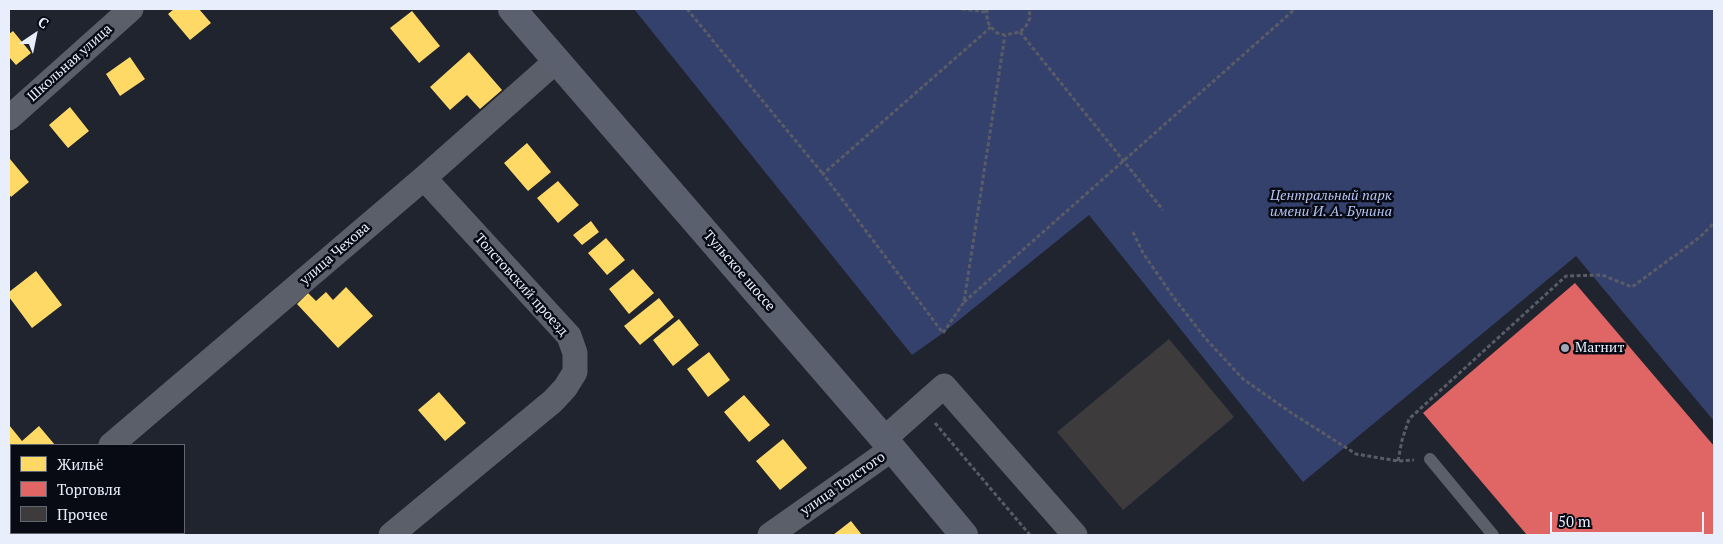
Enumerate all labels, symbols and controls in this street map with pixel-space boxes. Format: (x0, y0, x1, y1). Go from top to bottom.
north arrow (10, 10, 60, 60)
text: С (35, 12, 53, 33)
street label: Школьная улица (24, 21, 116, 105)
park label: Центральный парк имени И. А. Бунина (1270, 188, 1392, 220)
street label: улица Чехова (297, 219, 373, 289)
street label: Тульское шоссе (700, 227, 778, 315)
street label: Толстовский проезд (471, 230, 571, 340)
place label: Магнит (1575, 340, 1624, 356)
marker: Магнит (1559, 342, 1571, 354)
legend (10, 444, 185, 534)
street label: улица Толстого (797, 449, 889, 519)
text: Жильё (57, 454, 104, 474)
text: Торговля (57, 479, 121, 499)
scale bar (1553, 502, 1707, 534)
text: Прочее (57, 504, 108, 524)
text: 50 m (1558, 511, 1591, 531)

